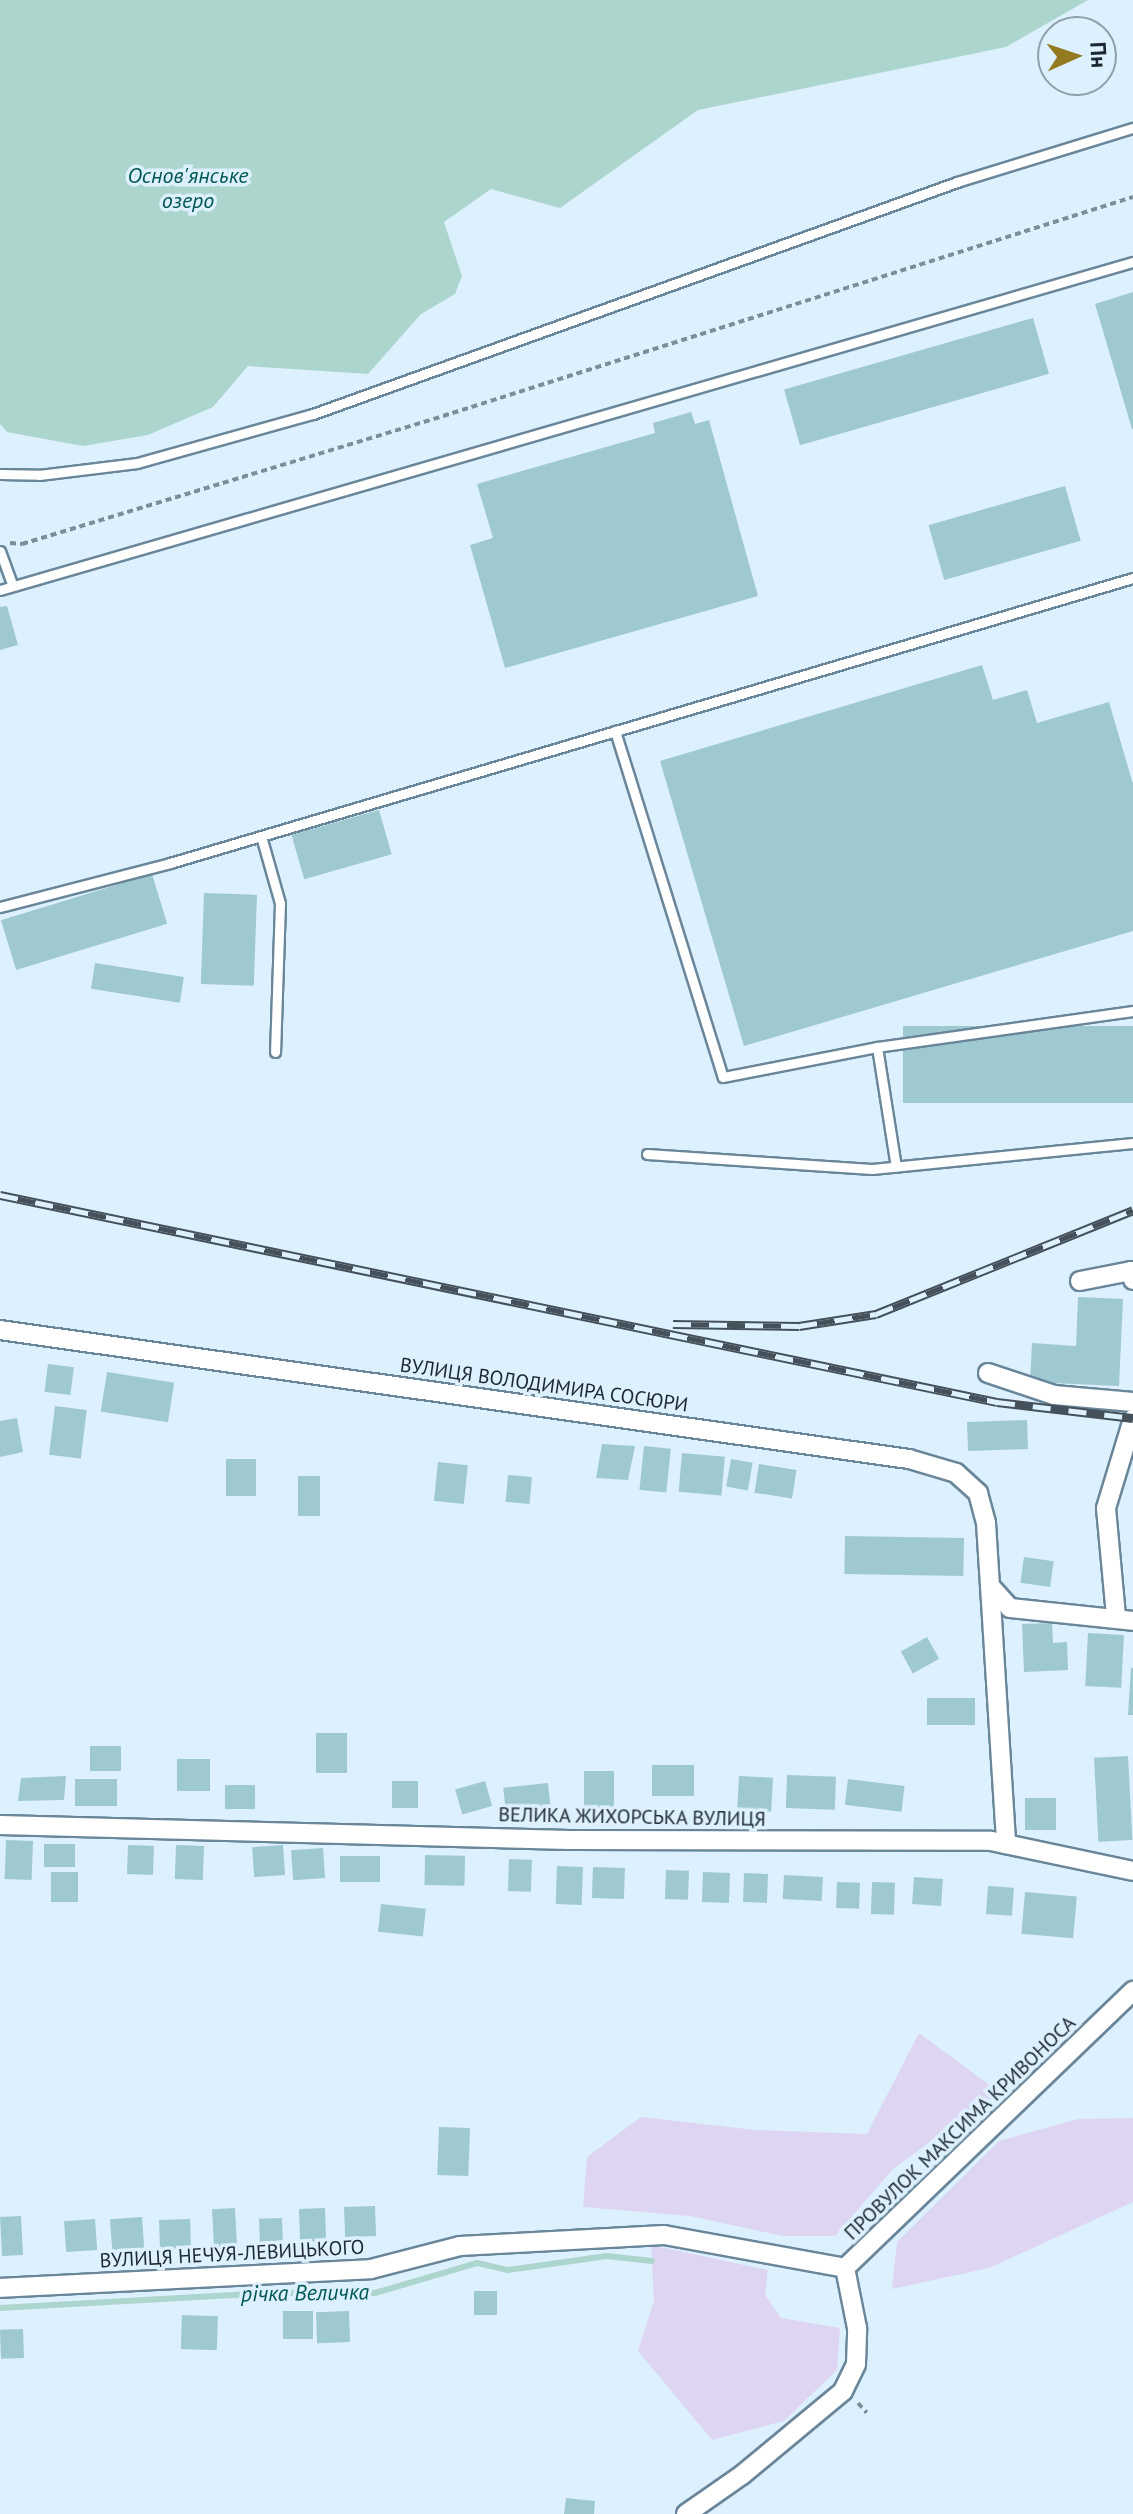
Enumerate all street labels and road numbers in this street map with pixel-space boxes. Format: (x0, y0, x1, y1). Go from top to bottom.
street label: ВУЛИЦЯ ВОЛОДИМИРА СОСЮРИ (398, 1353, 690, 1417)
street label: ВЕЛИКА ЖИХОРСЬКА ВУЛИЦЯ (497, 1803, 767, 1831)
street label: ПРОВУЛОК МАКСИМА КРИВОНОСА (839, 2011, 1081, 2245)
street label: ВУЛИЦЯ НЕЧУЯ-ЛЕВИЦЬКОГО (99, 2235, 365, 2273)

